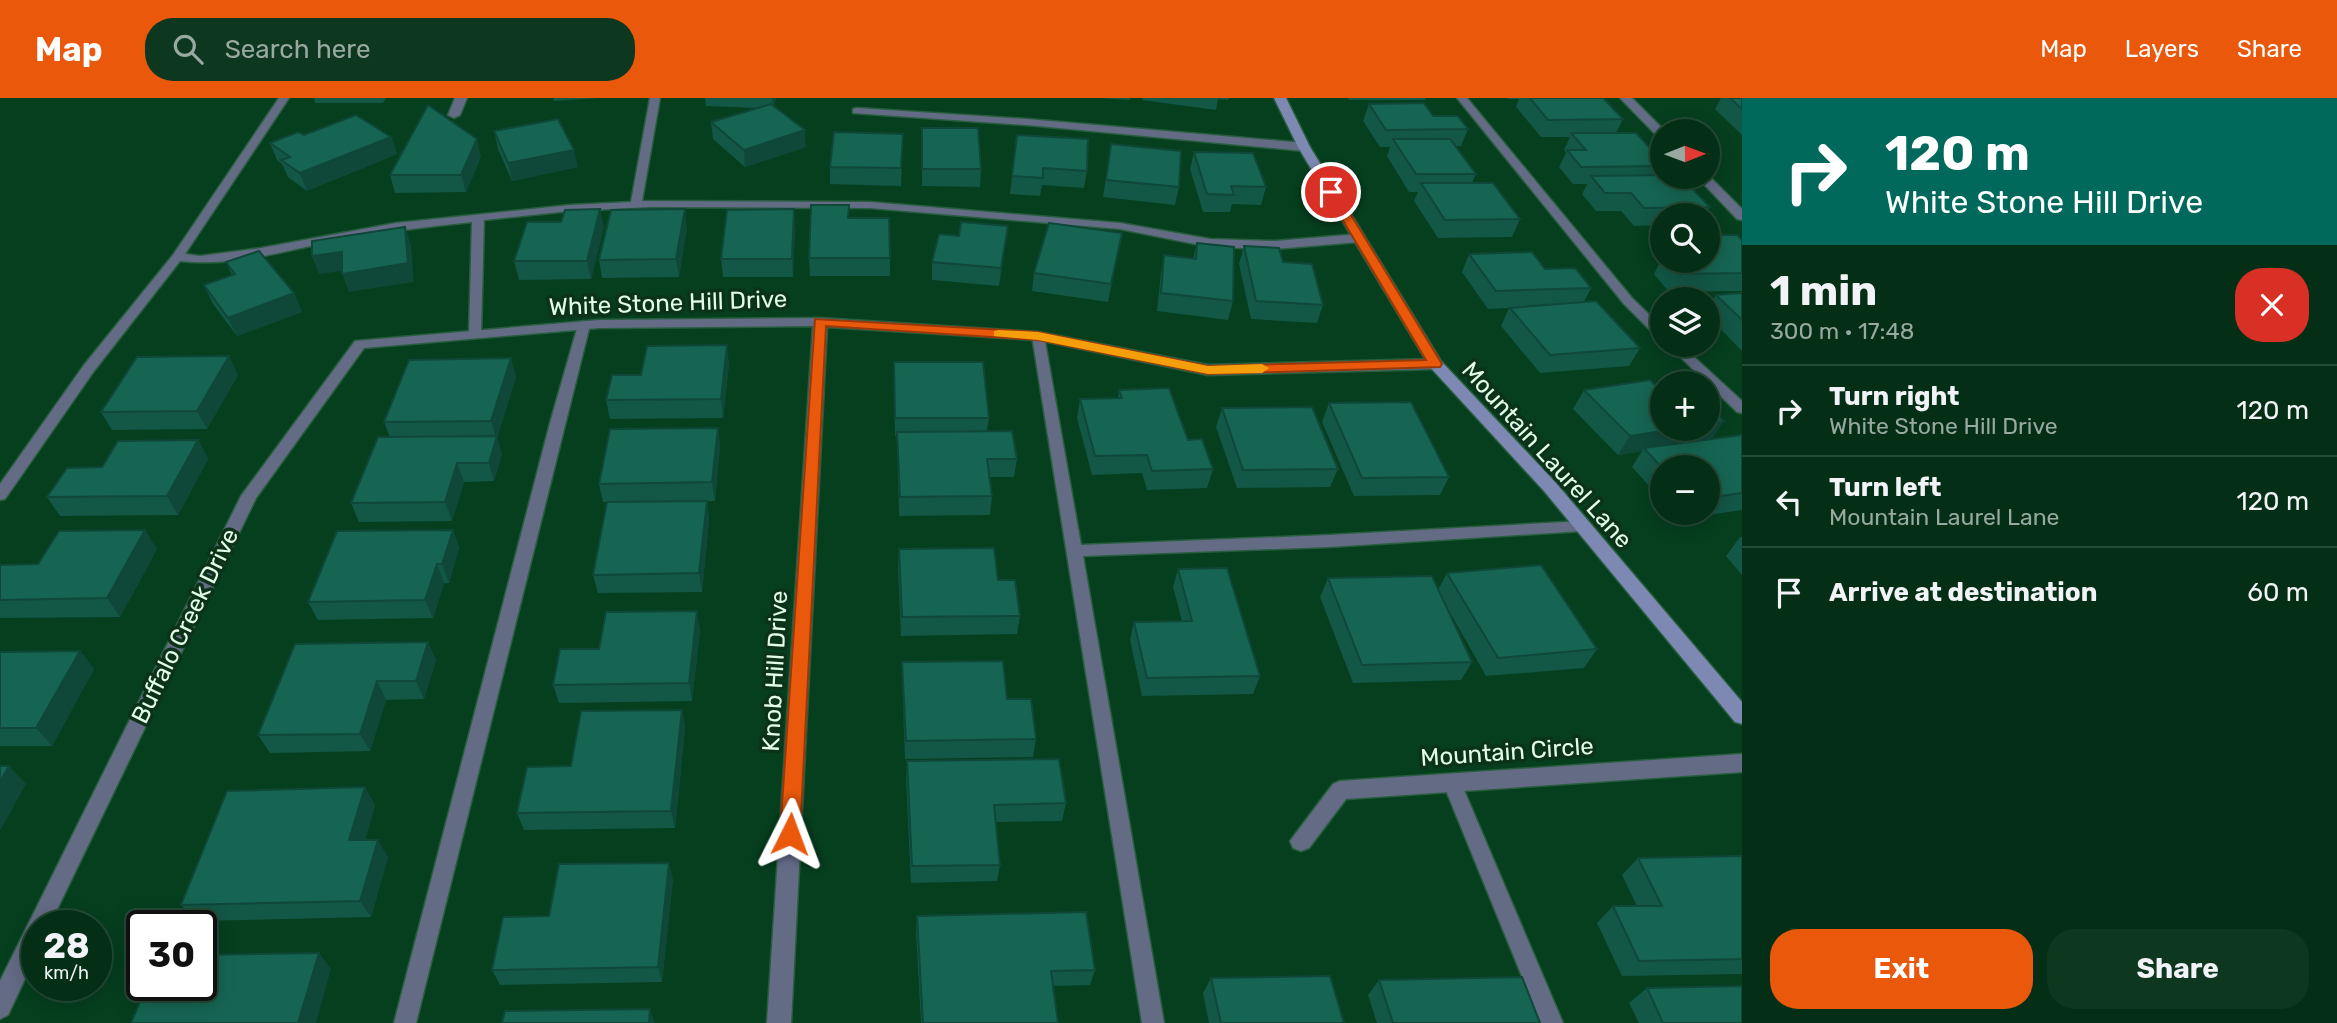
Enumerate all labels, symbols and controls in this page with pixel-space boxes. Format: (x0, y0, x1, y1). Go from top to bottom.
search box (145, 18, 635, 81)
text: Map (35, 30, 103, 69)
icon: search (169, 30, 207, 68)
text: Search here (225, 34, 370, 65)
text: Map (2040, 35, 2087, 63)
text: Layers (2125, 35, 2199, 63)
text: Share (2237, 35, 2302, 63)
north arrow (1650, 119, 1720, 189)
map controls (1650, 119, 1720, 525)
text: 120 m (1885, 124, 2030, 182)
icon: right (1770, 126, 1861, 217)
pin (1301, 162, 1361, 222)
icon: arrive (1312, 173, 1350, 211)
text: White Stone Hill Drive (1885, 183, 2203, 221)
button: search (1650, 203, 1720, 273)
text: 1 min (1770, 266, 1877, 316)
button: close (2235, 268, 2309, 342)
street label: White Stone Hill Drive (548, 285, 788, 321)
button: layers (1650, 287, 1720, 357)
text: 300 m · 17:48 (1770, 317, 1914, 345)
street label: Mountain Laurel Lane (1456, 356, 1638, 554)
button: + (1650, 371, 1720, 441)
text: Turn right (1829, 381, 1959, 412)
icon: right (1770, 392, 1808, 430)
text: 120 m (2237, 395, 2309, 426)
text: White Stone Hill Drive (1829, 412, 2058, 440)
button: − (1650, 455, 1720, 525)
text: Turn left (1829, 472, 1941, 503)
icon: left (1770, 483, 1808, 521)
text: 120 m (2237, 486, 2309, 517)
text: Mountain Laurel Lane (1829, 503, 2059, 531)
street label: Buffalo Creek Drive (126, 524, 244, 728)
icon: arrive (1770, 574, 1808, 612)
text: Arrive at destination (1829, 577, 2097, 608)
text: 60 m (2247, 577, 2309, 608)
street label: Knob Hill Drive (757, 590, 793, 752)
street label: Mountain Circle (1419, 732, 1595, 772)
position arrow (753, 797, 827, 871)
speed limit sign: 30 (126, 910, 217, 1001)
text: 28 (43, 925, 90, 967)
button: Exit (1770, 929, 2033, 1009)
button: Share (2047, 929, 2309, 1009)
text: km/h (44, 962, 89, 984)

